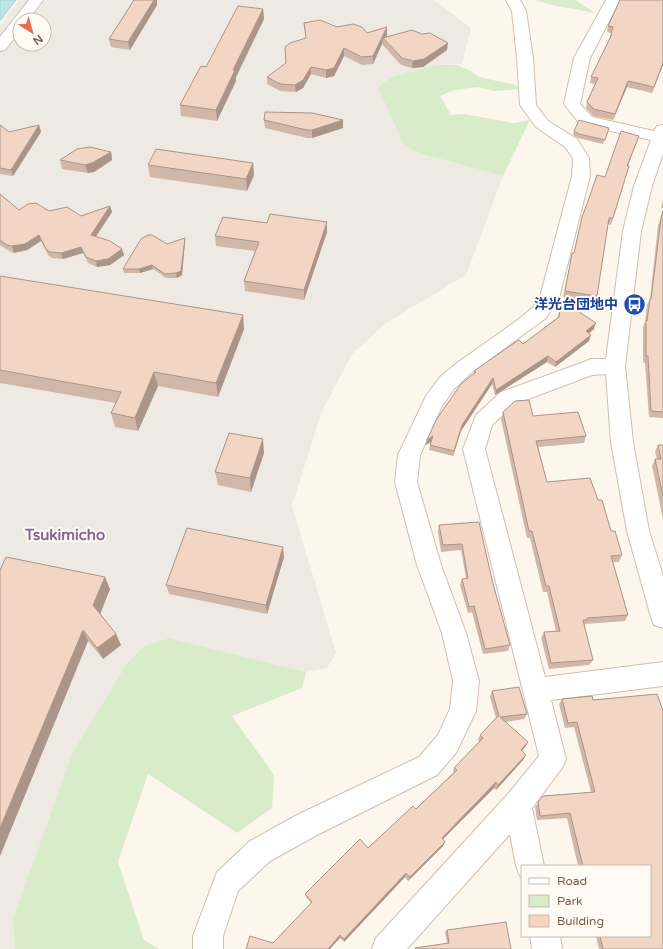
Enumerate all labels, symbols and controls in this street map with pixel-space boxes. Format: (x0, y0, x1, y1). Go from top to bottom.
north arrow (12, 12, 52, 52)
text: N (30, 32, 45, 47)
bus stop icon: 洋光台団地中 (621, 291, 647, 317)
place label: 洋光台団地中 (534, 296, 618, 313)
district label: Tsukimicho (24, 526, 105, 544)
legend (521, 865, 651, 937)
text: Road (557, 874, 587, 888)
text: Park (557, 894, 583, 908)
text: Building (557, 914, 604, 928)

